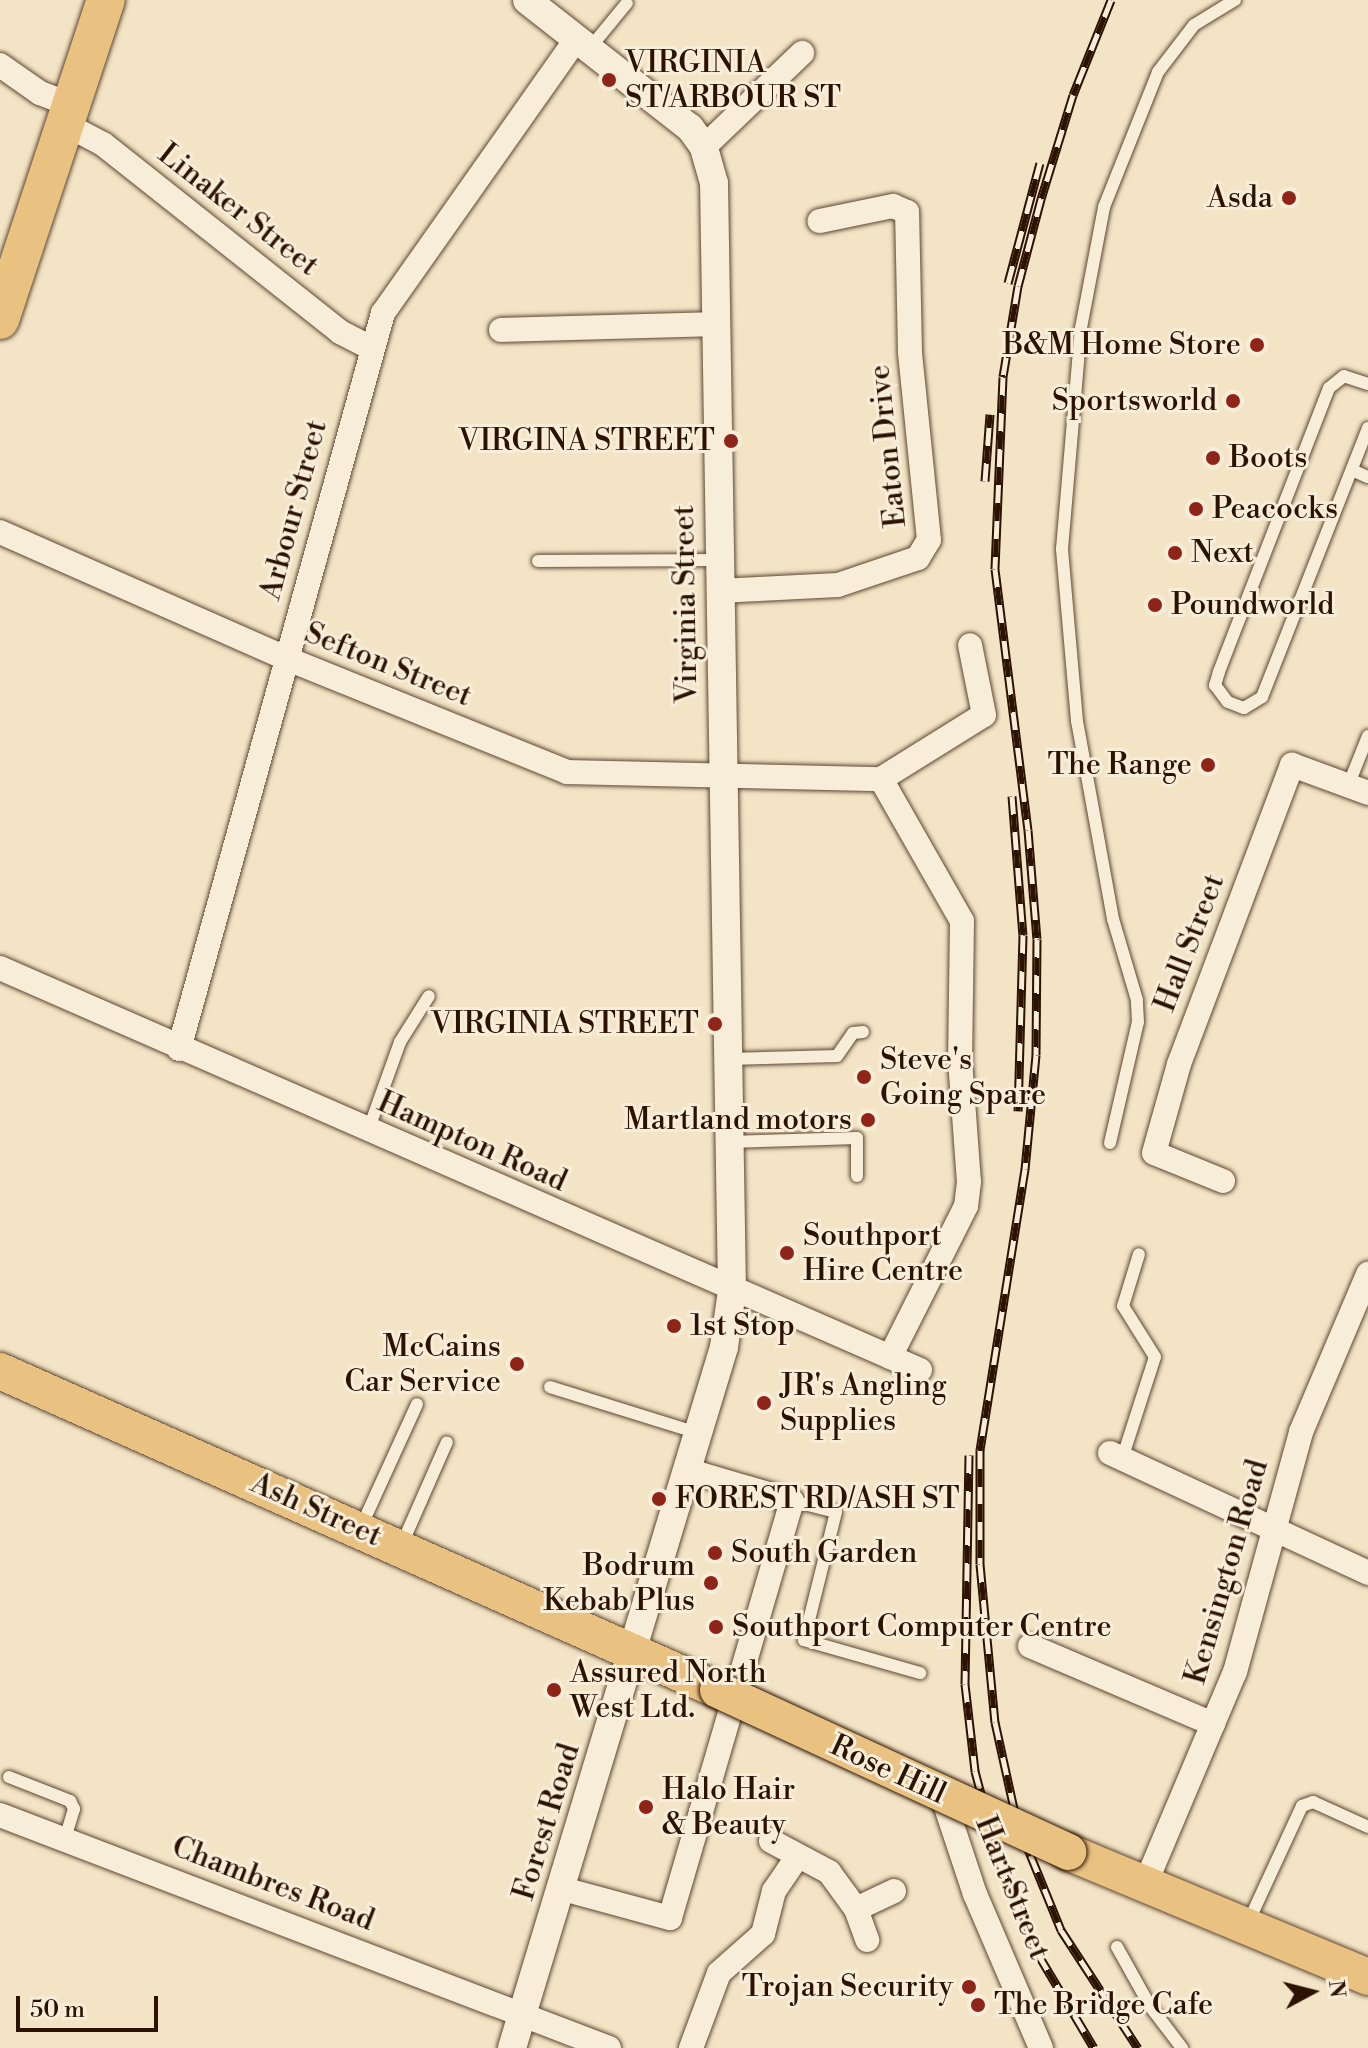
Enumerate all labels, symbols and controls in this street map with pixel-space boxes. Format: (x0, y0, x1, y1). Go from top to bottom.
place label: VIRGINIA ST/ARBOUR ST (625, 45, 841, 116)
marker: VIRGINIA ST/ARBOUR ST (600, 71, 618, 89)
street label: Linaker Street (150, 136, 326, 284)
place label: Asda (1207, 180, 1273, 216)
marker: Asda (1280, 189, 1298, 207)
place label: B&M Home Store (1003, 327, 1241, 363)
marker: B&M Home Store (1248, 336, 1266, 354)
street label: Eaton Drive (862, 363, 914, 529)
place label: Sportsworld (1052, 383, 1217, 419)
marker: Sportsworld (1224, 392, 1242, 410)
street label: Arbour Street (253, 416, 335, 604)
place label: VIRGINA STREET (458, 423, 715, 459)
marker: VIRGINA STREET (722, 432, 740, 450)
place label: Boots (1229, 440, 1307, 476)
marker: Boots (1204, 449, 1222, 467)
place label: Peacocks (1212, 491, 1338, 527)
marker: Peacocks (1187, 500, 1205, 518)
street label: Virginia Street (666, 504, 706, 704)
place label: Next (1191, 535, 1254, 571)
marker: Next (1166, 544, 1184, 562)
place label: Poundworld (1171, 587, 1334, 623)
marker: Poundworld (1146, 596, 1164, 614)
street label: Sefton Street (299, 615, 477, 715)
place label: The Range (1047, 747, 1192, 783)
marker: The Range (1199, 756, 1217, 774)
street label: Hall Street (1147, 869, 1233, 1017)
place label: VIRGINIA STREET (431, 1006, 699, 1042)
marker: VIRGINIA STREET (706, 1015, 724, 1033)
place label: Steve's Going Spare (880, 1042, 1046, 1112)
marker: Steve's Going Spare (855, 1068, 873, 1086)
street label: Hampton Road (372, 1084, 572, 1200)
place label: Martland motors (624, 1102, 852, 1138)
marker: Martland motors (859, 1111, 877, 1129)
place label: Southport Hire Centre (803, 1218, 963, 1288)
marker: Southport Hire Centre (778, 1244, 796, 1262)
place label: 1st Stop (690, 1308, 795, 1344)
marker: 1st Stop (665, 1317, 683, 1335)
place label: McCains Car Service (344, 1329, 501, 1400)
marker: McCains Car Service (508, 1355, 526, 1373)
place label: JR's Angling Supplies (780, 1368, 947, 1438)
marker: JR's Angling Supplies (755, 1394, 773, 1412)
street label: Kensington Road (1178, 1456, 1276, 1688)
street label: Ash Street (245, 1465, 387, 1555)
place label: FOREST RD/ASH ST (675, 1481, 960, 1517)
marker: FOREST RD/ASH ST (650, 1490, 668, 1508)
place label: South Garden (731, 1535, 917, 1571)
marker: South Garden (706, 1544, 724, 1562)
place label: Bodrum Kebab Plus (543, 1548, 695, 1618)
marker: Bodrum Kebab Plus (702, 1574, 720, 1592)
place label: Southport Computer Centre (732, 1609, 1112, 1645)
marker: Southport Computer Centre (707, 1618, 725, 1636)
place label: Assured North West Ltd. (570, 1655, 767, 1726)
marker: Assured North West Ltd. (545, 1681, 563, 1699)
street label: Rose Hill (824, 1728, 952, 1812)
street label: Forest Road (506, 1739, 588, 1905)
place label: Halo Hair & Beauty (662, 1772, 795, 1842)
marker: Halo Hair & Beauty (637, 1798, 655, 1816)
street label: Hart Street (967, 1811, 1057, 1965)
street label: Chambres Road (167, 1829, 379, 1939)
north arrow (1272, 1952, 1352, 2032)
place label: Trojan Security (742, 1969, 953, 2005)
marker: Trojan Security (960, 1978, 978, 1996)
text: N (1322, 1979, 1351, 1999)
scale bar (20, 1980, 162, 2030)
place label: The Bridge Cafe (994, 1987, 1213, 2023)
text: 50 m (30, 1995, 85, 2025)
marker: The Bridge Cafe (969, 1996, 987, 2014)

